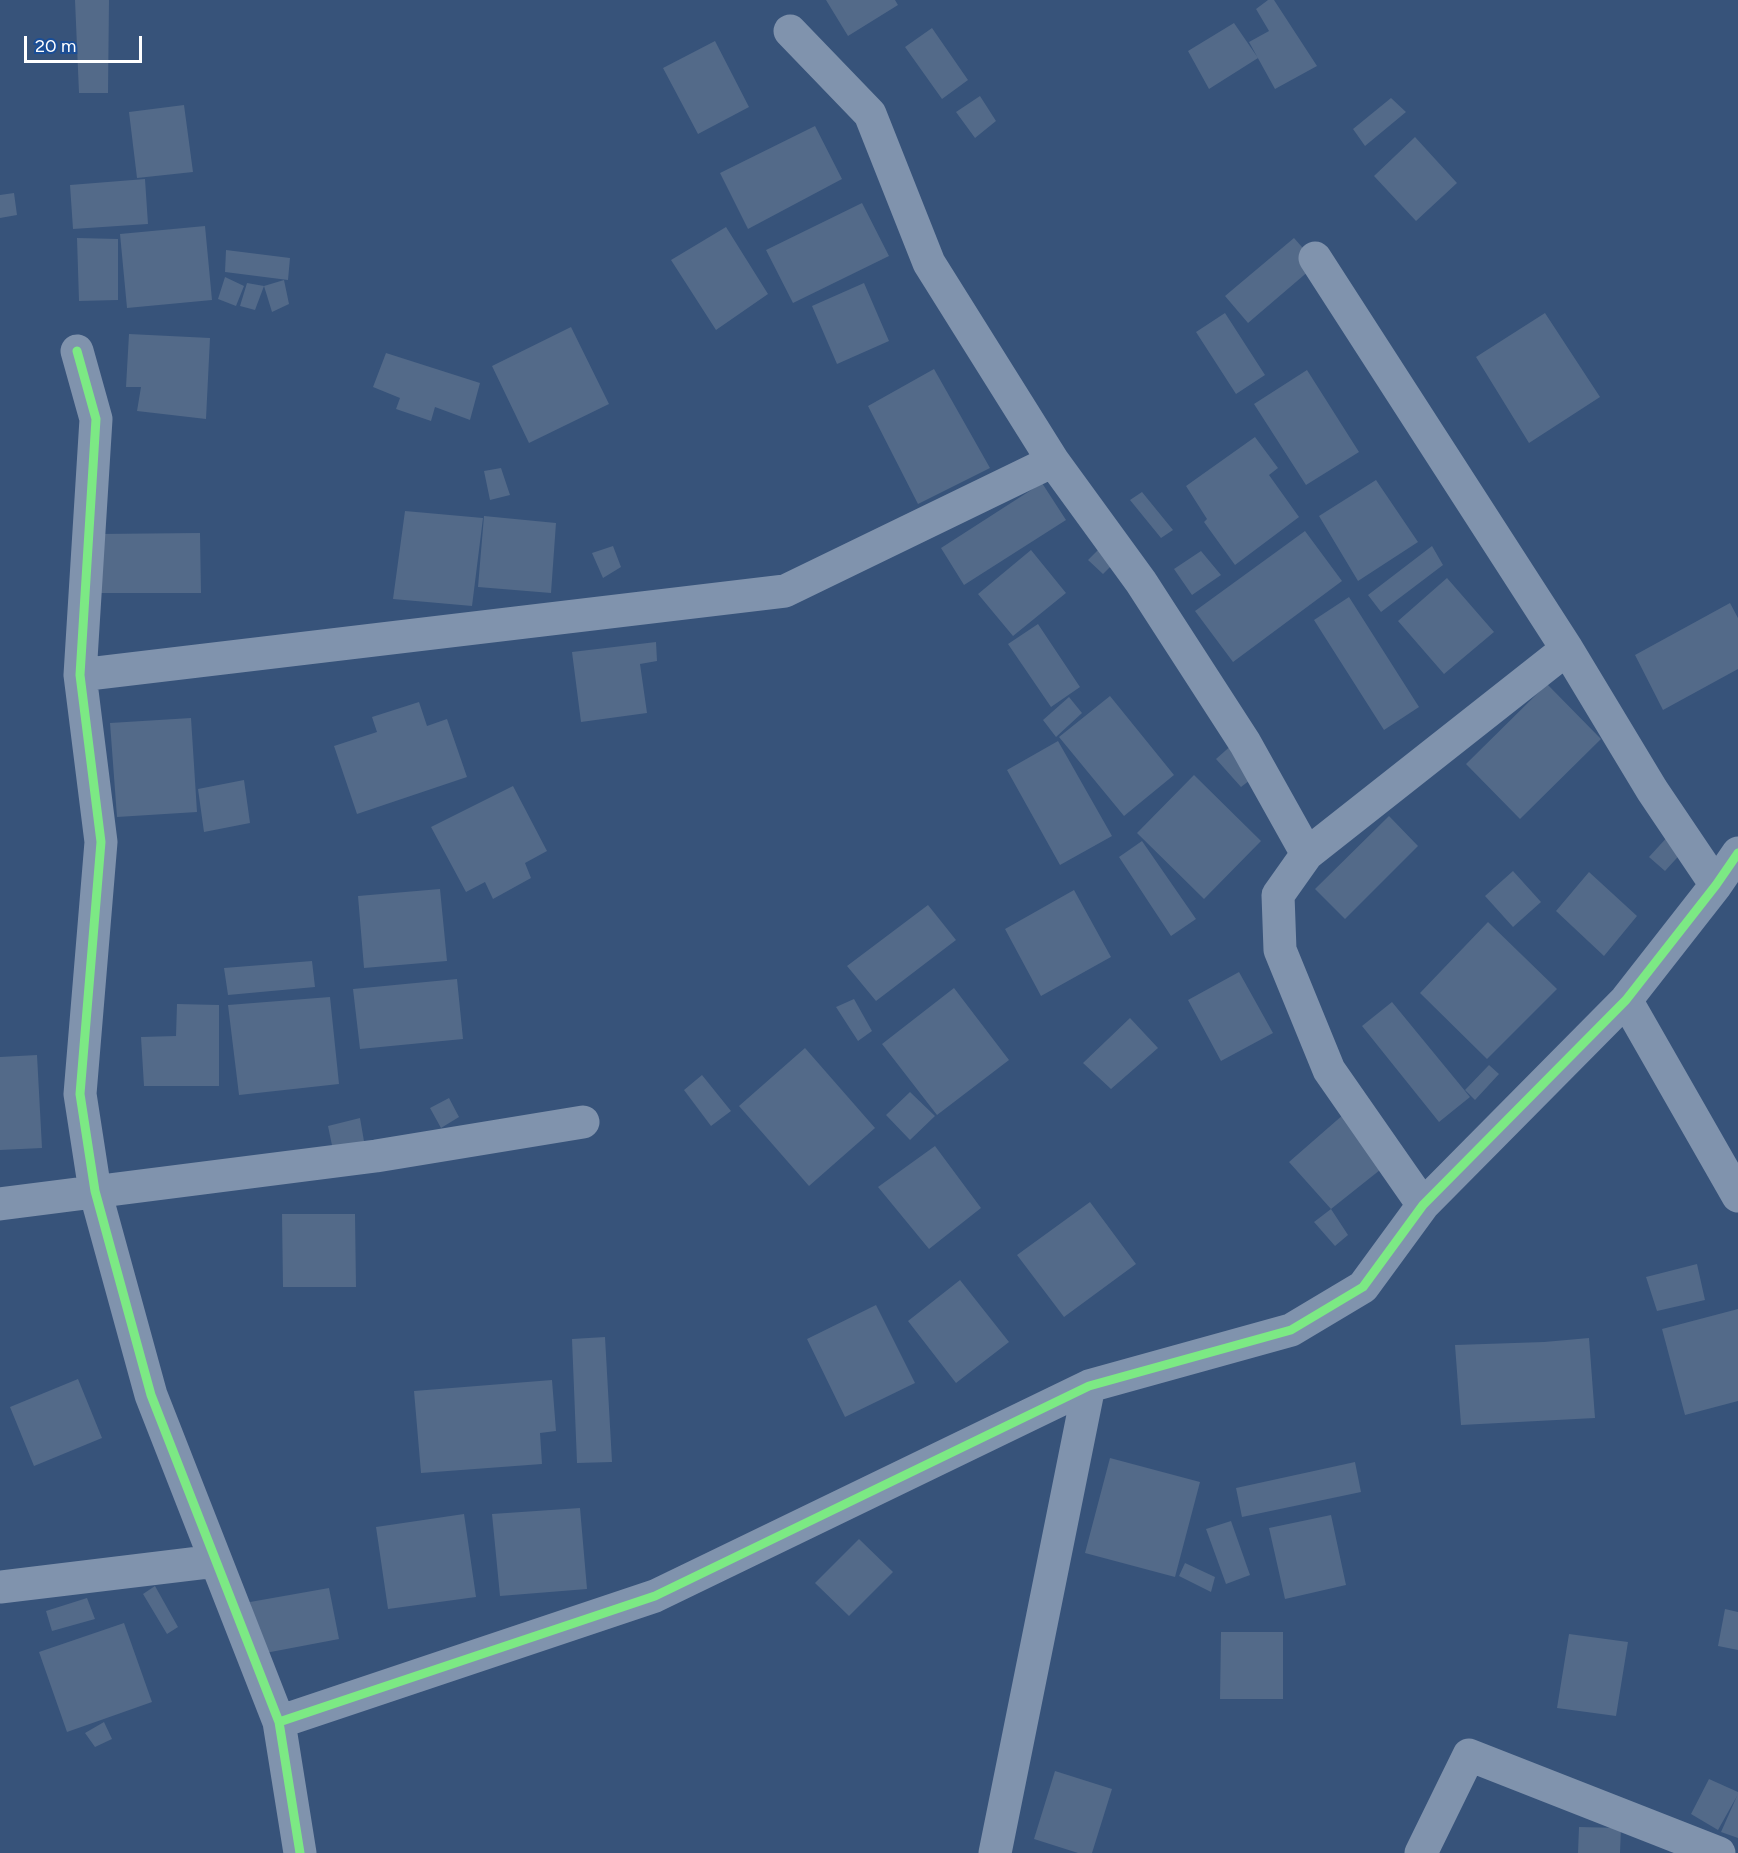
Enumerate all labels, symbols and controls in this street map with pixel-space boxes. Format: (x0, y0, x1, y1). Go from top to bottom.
scale bar (27, 24, 146, 62)
text: 20 m (35, 35, 76, 57)

